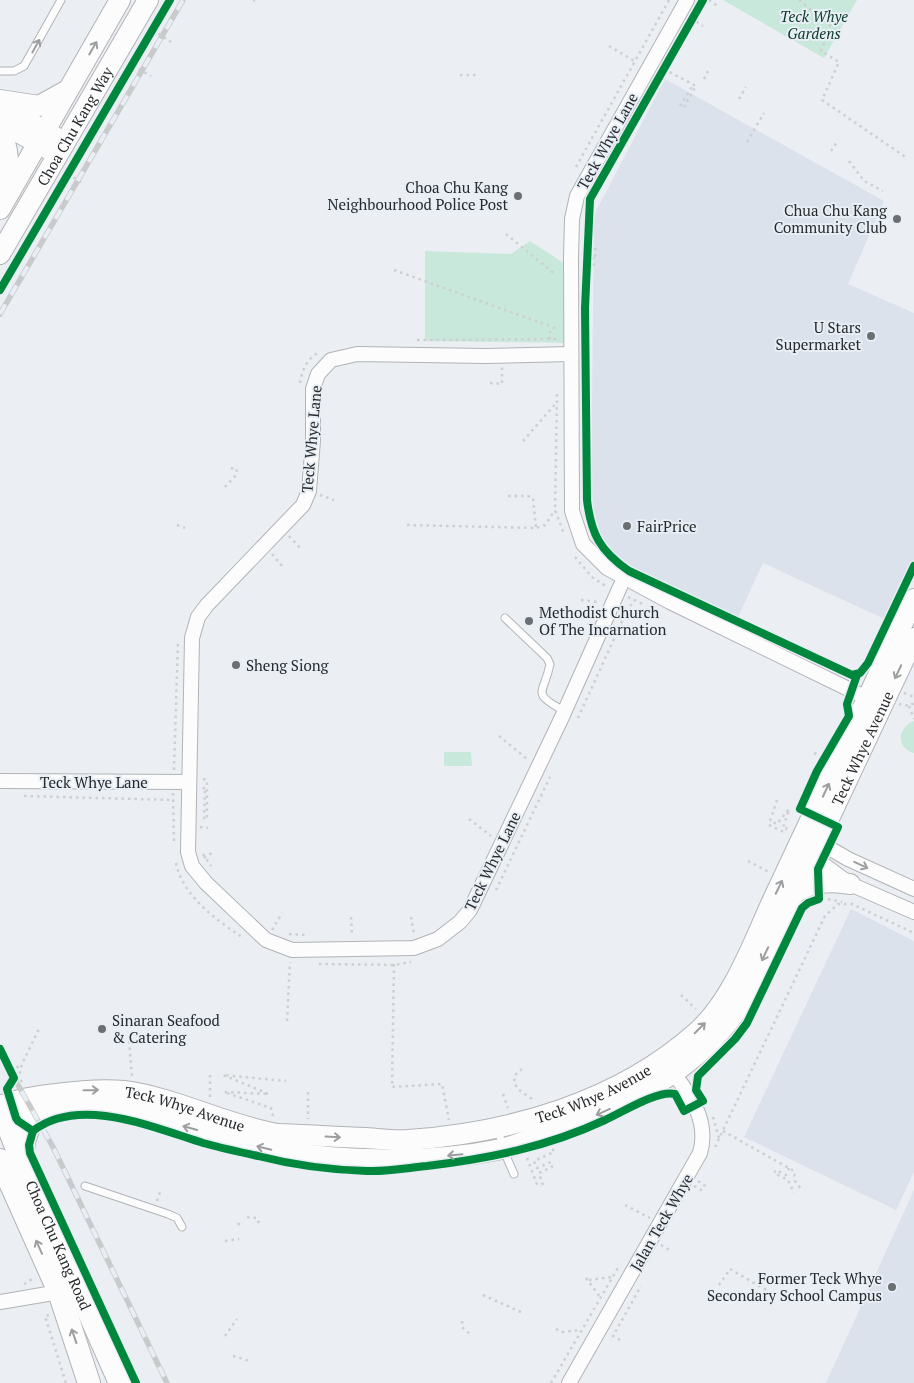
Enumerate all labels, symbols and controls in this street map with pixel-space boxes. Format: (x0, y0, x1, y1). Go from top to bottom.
park label: Teck Whye Gardens (780, 6, 848, 43)
one-way arrow (31, 39, 41, 53)
one-way arrow (88, 41, 98, 56)
street label: Choa Chu Kang Way (32, 63, 117, 189)
street label: Teck Whye Lane (572, 89, 642, 193)
place label: Choa Chu Kang Neighbourhood Police Post (327, 177, 509, 214)
marker: Choa Chu Kang Neighbourhood Police Post (512, 190, 524, 202)
place label: Chua Chu Kang Community Club (774, 200, 888, 237)
marker: Chua Chu Kang Community Club (891, 213, 903, 225)
place label: U Stars Supermarket (776, 317, 861, 354)
marker: U Stars Supermarket (865, 330, 877, 342)
street label: Teck Whye Lane (296, 384, 326, 494)
place label: FairPrice (637, 516, 696, 536)
marker: FairPrice (621, 520, 633, 532)
place label: Methodist Church Of The Incarnation (539, 602, 667, 639)
marker: Methodist Church Of The Incarnation (523, 615, 535, 627)
place label: Sheng Siong (246, 655, 330, 675)
marker: Sheng Siong (230, 659, 242, 671)
one-way arrow (893, 664, 903, 679)
street label: Teck Whye Avenue (827, 688, 898, 809)
street label: Teck Whye Lane (40, 772, 148, 792)
one-way arrow (821, 783, 831, 798)
street label: Teck Whye Lane (459, 808, 525, 914)
one-way arrow (853, 860, 868, 870)
one-way arrow (774, 880, 784, 895)
one-way arrow (760, 946, 769, 961)
place label: Sinaran Seafood & Catering (112, 1010, 220, 1047)
one-way arrow (694, 1022, 706, 1034)
marker: Sinaran Seafood & Catering (96, 1023, 108, 1035)
street label: Teck Whye Avenue (533, 1059, 655, 1127)
street label: Teck Whye Avenue (124, 1081, 247, 1136)
one-way arrow (82, 1085, 99, 1095)
one-way arrow (596, 1108, 611, 1118)
one-way arrow (182, 1123, 198, 1132)
one-way arrow (325, 1132, 341, 1141)
one-way arrow (256, 1143, 272, 1152)
one-way arrow (447, 1151, 463, 1160)
street label: Jalan Teck Whye (625, 1170, 697, 1274)
street label: Choa Chu Kang Road (21, 1177, 96, 1313)
one-way arrow (34, 1240, 44, 1255)
place label: Former Teck Whye Secondary School Campus (707, 1268, 882, 1305)
marker: Former Teck Whye Secondary School Campus (886, 1281, 898, 1293)
one-way arrow (68, 1328, 78, 1344)

